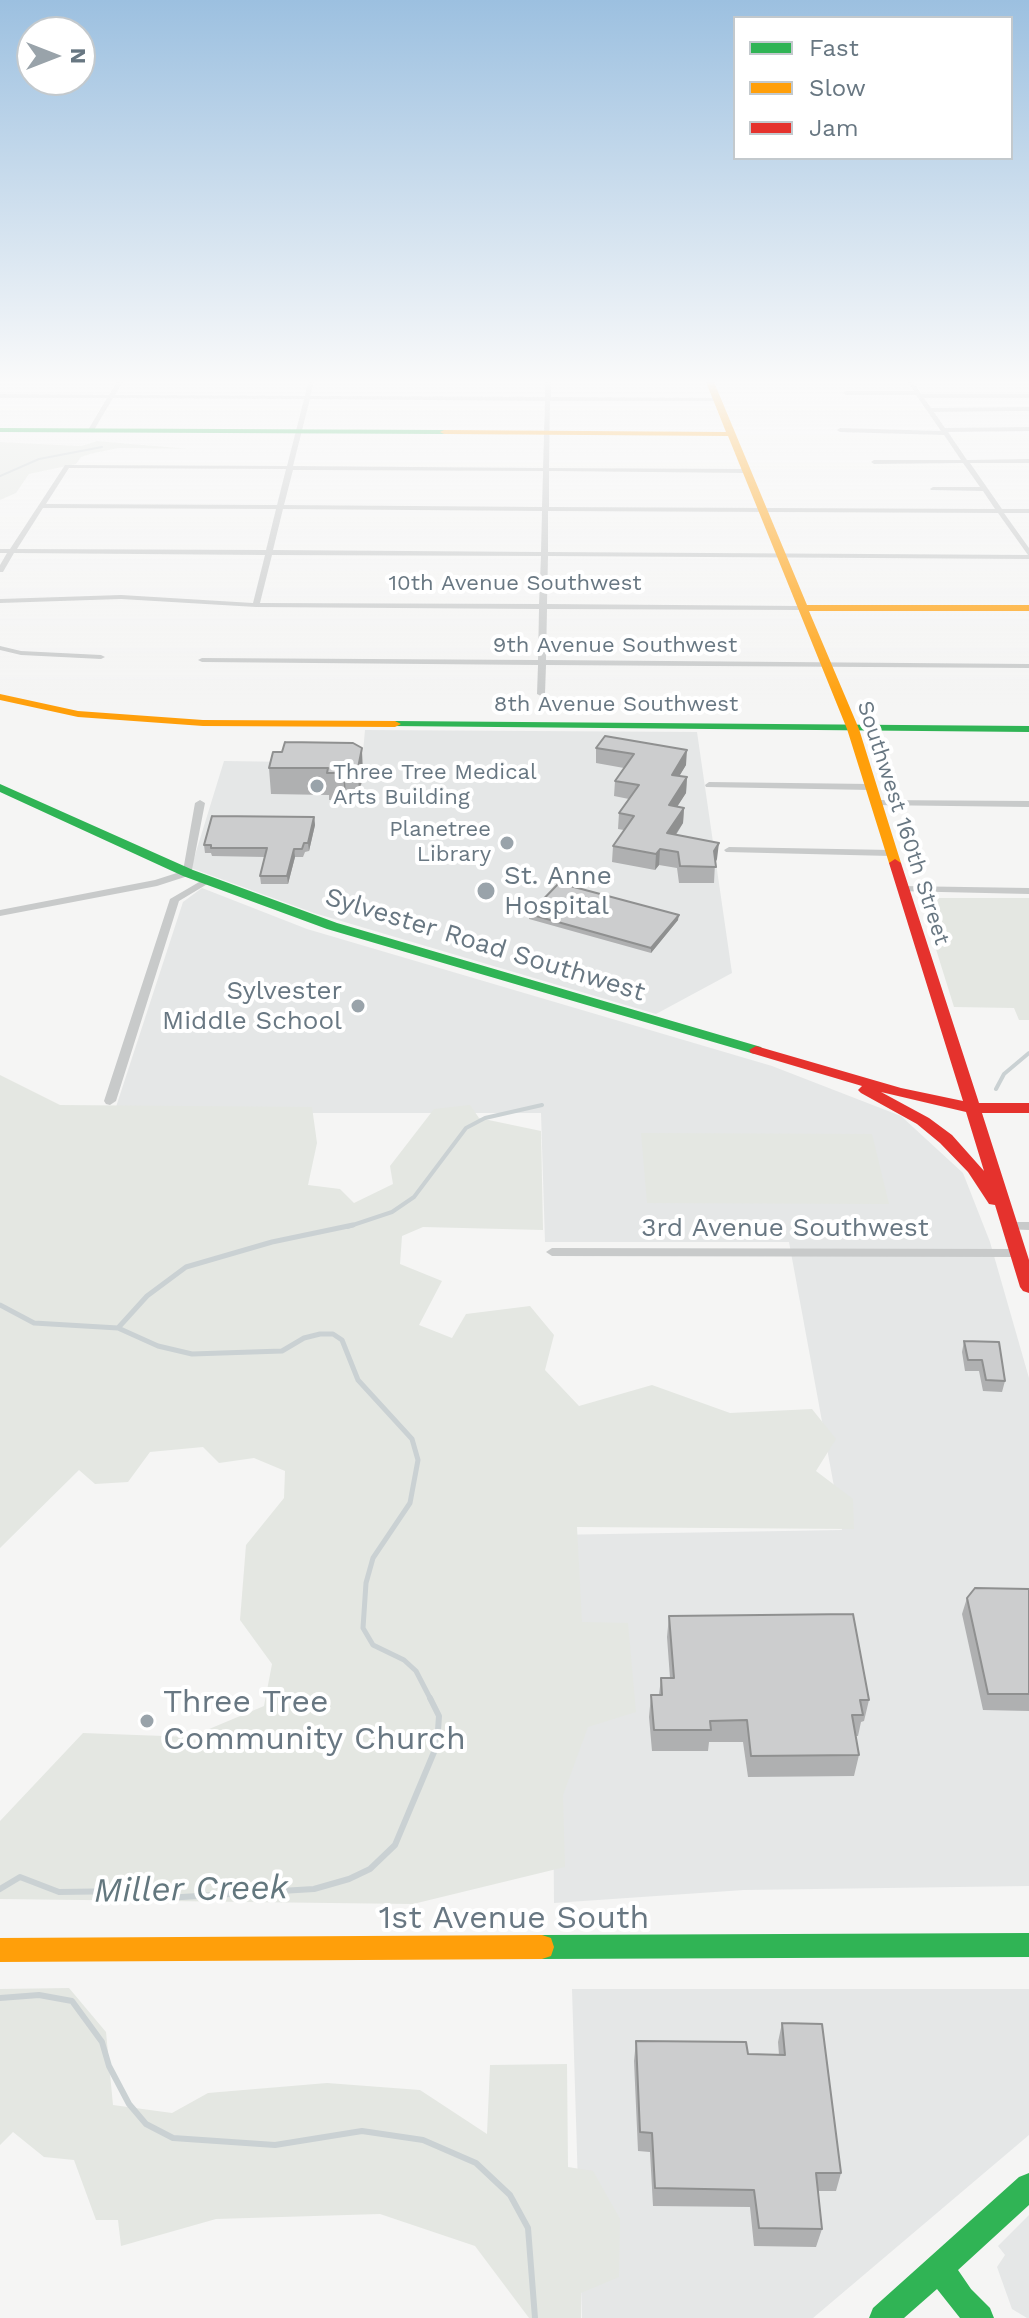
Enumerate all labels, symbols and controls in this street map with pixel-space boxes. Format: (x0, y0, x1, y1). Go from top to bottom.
north arrow (16, 16, 96, 96)
legend (733, 16, 1013, 160)
text: Fast (809, 34, 859, 62)
text: N (66, 48, 91, 64)
text: Slow (809, 74, 866, 102)
text: Jam (809, 114, 859, 142)
street label: 10th Avenue Southwest (389, 571, 641, 597)
street label: 9th Avenue Southwest (493, 633, 737, 659)
street label: 8th Avenue Southwest (494, 692, 738, 718)
street label: Southwest 160th Street (851, 698, 955, 948)
place label: Three Tree Medical Arts Building (333, 760, 537, 812)
marker: Three Tree Medical Arts Building (308, 777, 326, 795)
place label: Planetree Library (389, 817, 491, 868)
marker: Planetree Library (498, 834, 516, 852)
place label: St. Anne Hospital (504, 860, 612, 922)
marker: St. Anne Hospital (475, 880, 497, 902)
street label: Sylvester Road Southwest (321, 881, 649, 1009)
place label: Sylvester Middle School (162, 975, 342, 1036)
marker: Sylvester Middle School (349, 997, 367, 1015)
street label: 3rd Avenue Southwest (641, 1212, 929, 1244)
place label: Three Tree Community Church (163, 1684, 466, 1759)
marker: Three Tree Community Church (138, 1712, 156, 1730)
water label: Miller Creek (93, 1868, 289, 1912)
street label: 1st Avenue South (379, 1900, 649, 1938)

